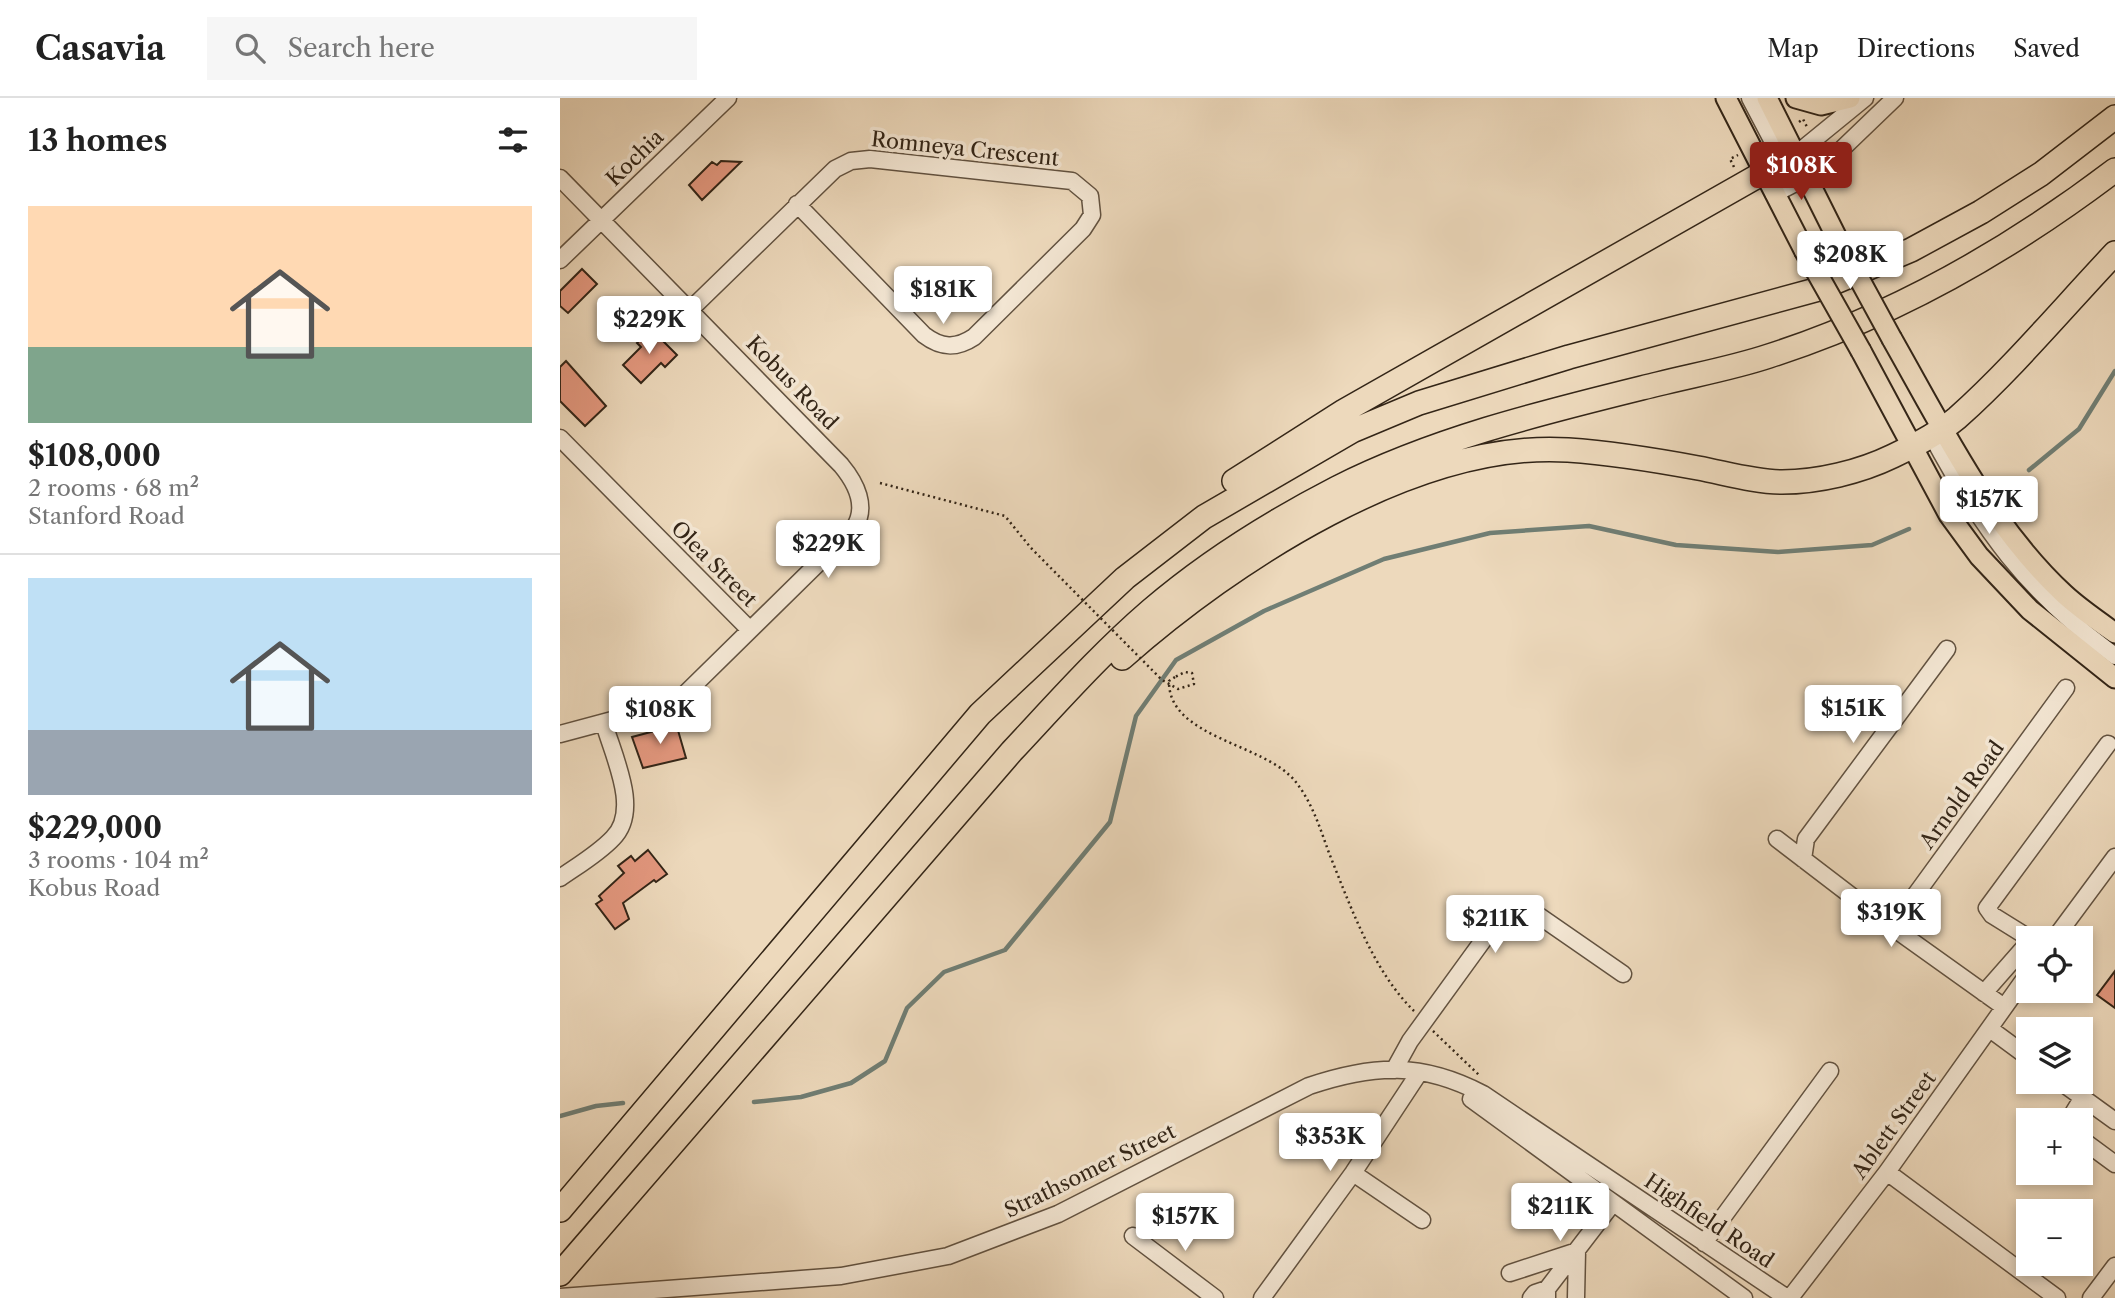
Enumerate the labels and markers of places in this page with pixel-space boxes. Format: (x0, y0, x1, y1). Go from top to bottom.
pin: $108K (1752, 142, 1850, 202)
pin: $208K (1801, 232, 1899, 291)
pin: $181K (894, 266, 992, 326)
pin: $229K (600, 296, 698, 356)
pin: $157K (1940, 476, 2038, 536)
pin: $229K (779, 520, 877, 580)
pin: $108K (611, 686, 709, 746)
pin: $151K (1804, 686, 1902, 745)
pin: $319K (1842, 890, 1940, 949)
pin: $211K (1446, 896, 1544, 955)
pin: $353K (1281, 1114, 1379, 1173)
pin: $211K (1511, 1184, 1609, 1243)
pin: $157K (1136, 1194, 1234, 1253)

